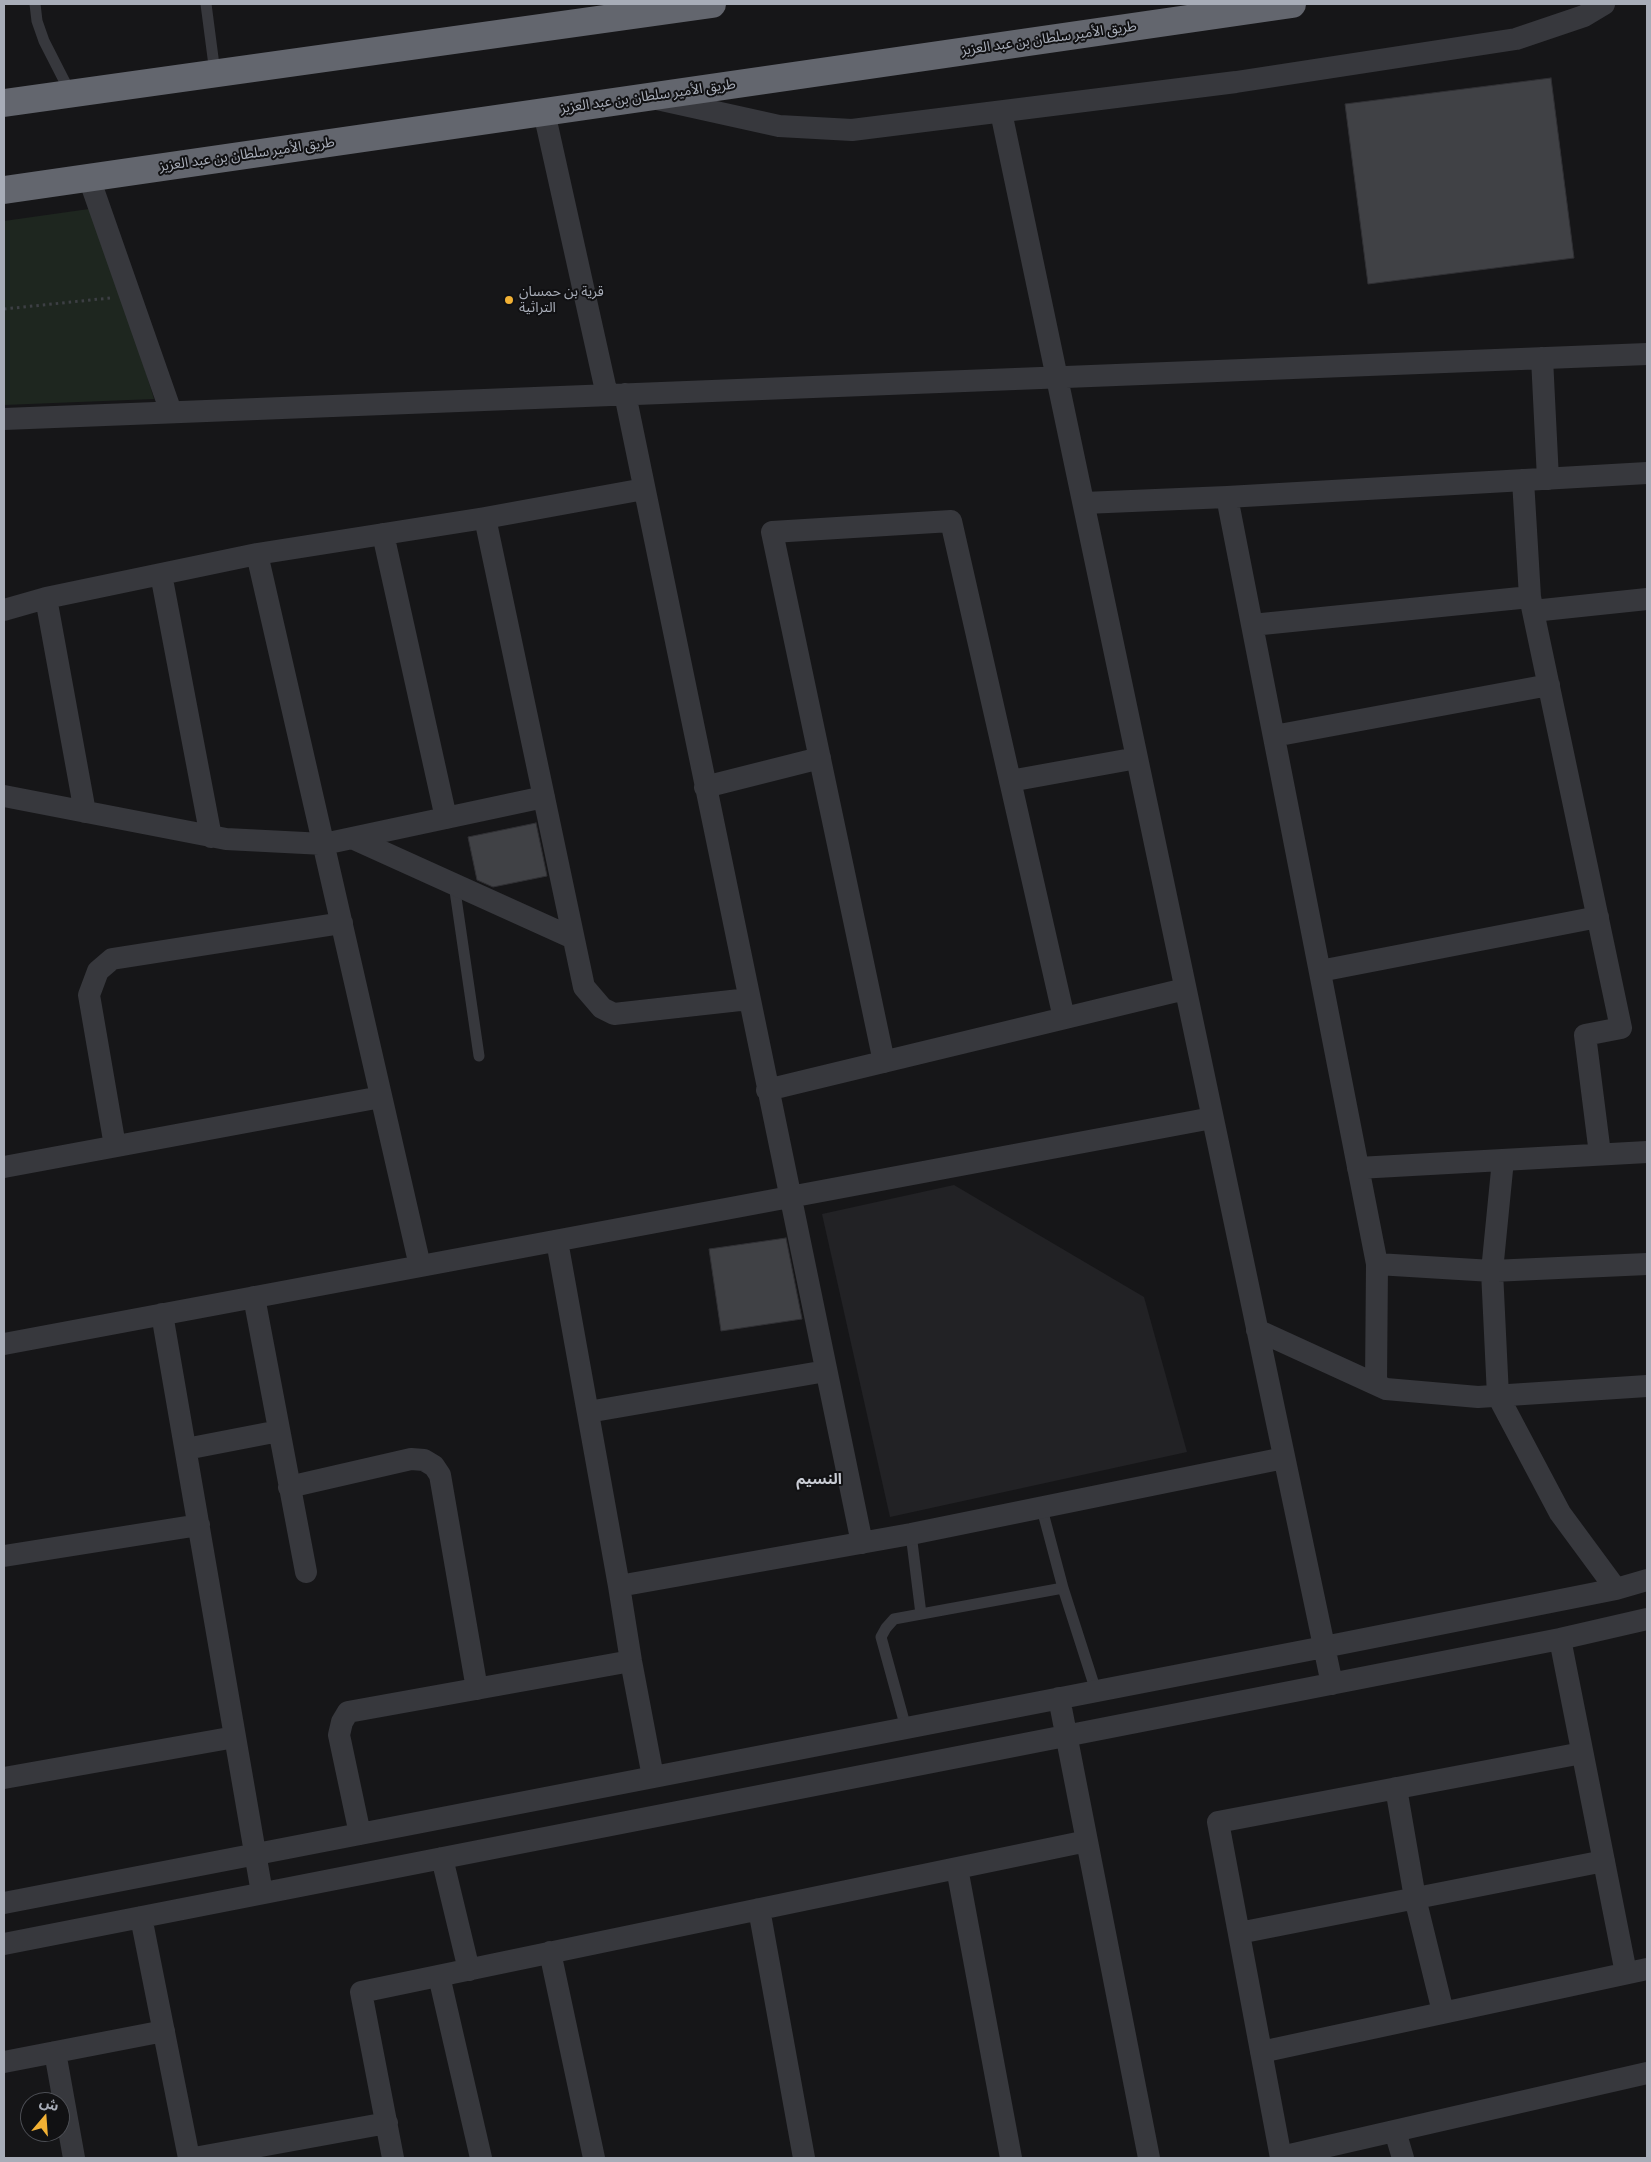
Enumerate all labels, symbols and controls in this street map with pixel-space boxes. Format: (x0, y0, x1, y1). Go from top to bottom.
street label: طريق الأمير سلطان بن عبد العزيز (960, 18, 1138, 60)
street label: طريق الأمير سلطان بن عبد العزيز (559, 76, 737, 118)
street label: طريق الأمير سلطان بن عبد العزيز (158, 134, 336, 176)
place label: قرية بن حمسان التراثية (519, 284, 604, 316)
marker: قرية بن حمسان التراثية (503, 294, 515, 306)
district label: النسيم (796, 1471, 842, 1489)
north arrow (20, 2092, 70, 2142)
text: ش (38, 2093, 61, 2114)

